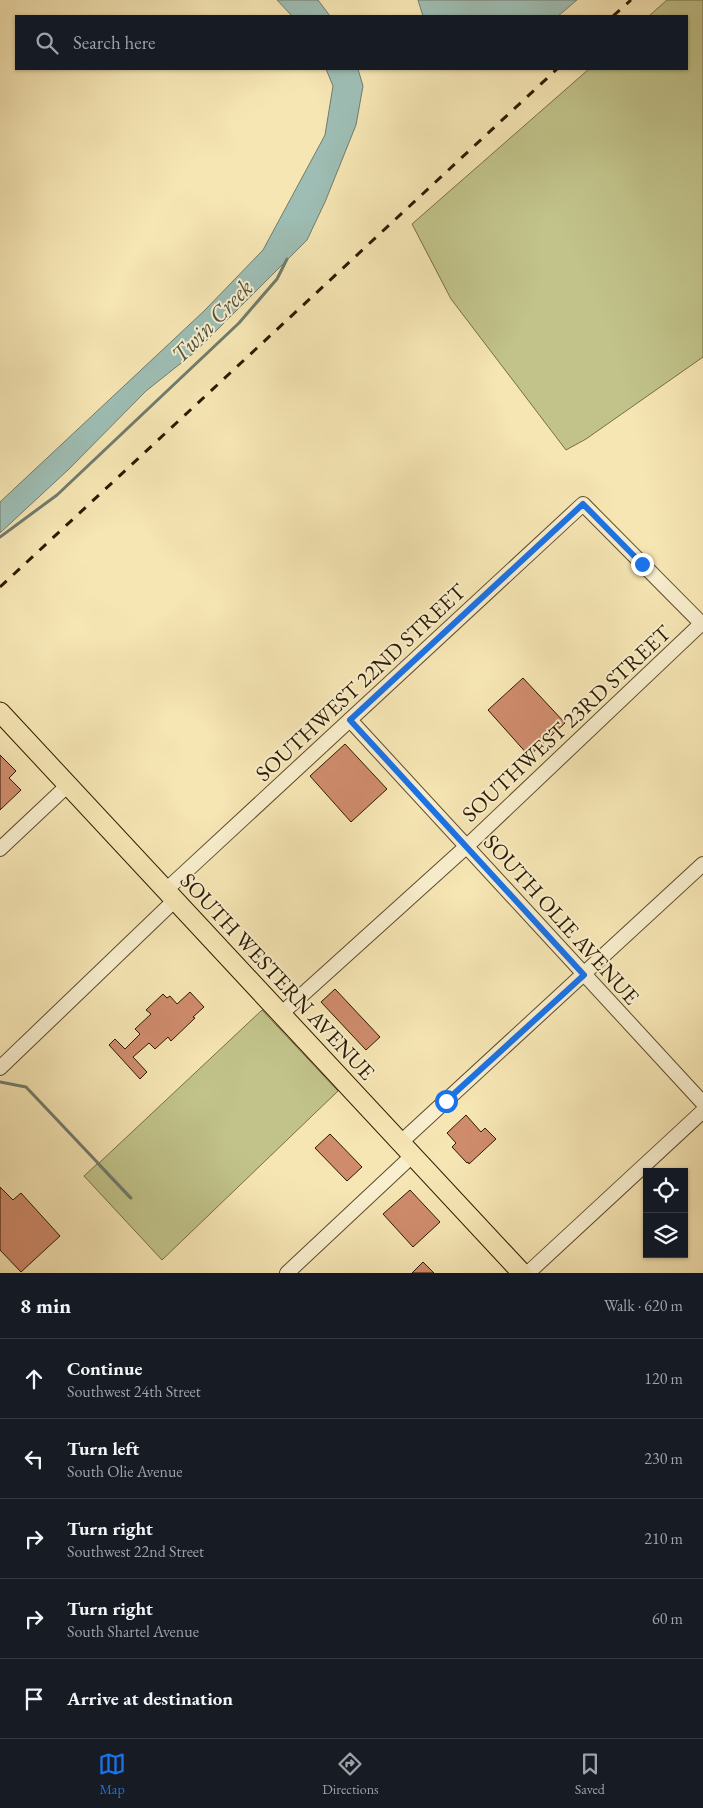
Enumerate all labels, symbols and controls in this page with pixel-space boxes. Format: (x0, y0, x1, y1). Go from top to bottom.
search box (15, 15, 688, 70)
icon: search (33, 29, 61, 57)
text: Search here (73, 30, 155, 55)
water label: Twin Creek (164, 272, 259, 369)
route end (631, 553, 654, 576)
street label: SOUTHWEST 22ND STREET (249, 577, 472, 788)
street label: SOUTHWEST 23RD STREET (456, 619, 677, 828)
street label: SOUTH OLIE AVENUE (477, 828, 646, 1011)
street label: SOUTH WESTERN AVENUE (174, 867, 381, 1086)
route start (435, 1090, 458, 1113)
map controls (643, 1168, 688, 1258)
button: locate (643, 1168, 688, 1213)
button: layers (643, 1213, 688, 1258)
text: 8 min (20, 1292, 71, 1319)
text: Walk · 620 m (604, 1295, 683, 1316)
text: Continue (67, 1356, 142, 1381)
icon: ahead (20, 1365, 48, 1393)
text: 120 m (644, 1368, 683, 1389)
text: Southwest 24th Street (67, 1381, 201, 1402)
text: Turn left (67, 1436, 139, 1461)
icon: left (20, 1445, 48, 1473)
text: 230 m (644, 1448, 683, 1469)
text: South Olie Avenue (67, 1461, 183, 1482)
text: Turn right (67, 1516, 153, 1541)
icon: right (20, 1525, 48, 1553)
text: 210 m (644, 1528, 683, 1549)
text: Southwest 22nd Street (67, 1541, 204, 1562)
text: Turn right (67, 1596, 153, 1621)
icon: right (20, 1605, 48, 1633)
text: 60 m (652, 1608, 683, 1629)
text: South Shartel Avenue (67, 1621, 199, 1642)
icon: arrive (20, 1685, 48, 1713)
text: Arrive at destination (67, 1686, 233, 1711)
tab: Map (98, 1750, 126, 1798)
tab: Directions (322, 1750, 379, 1798)
tab: Saved (575, 1750, 605, 1798)

